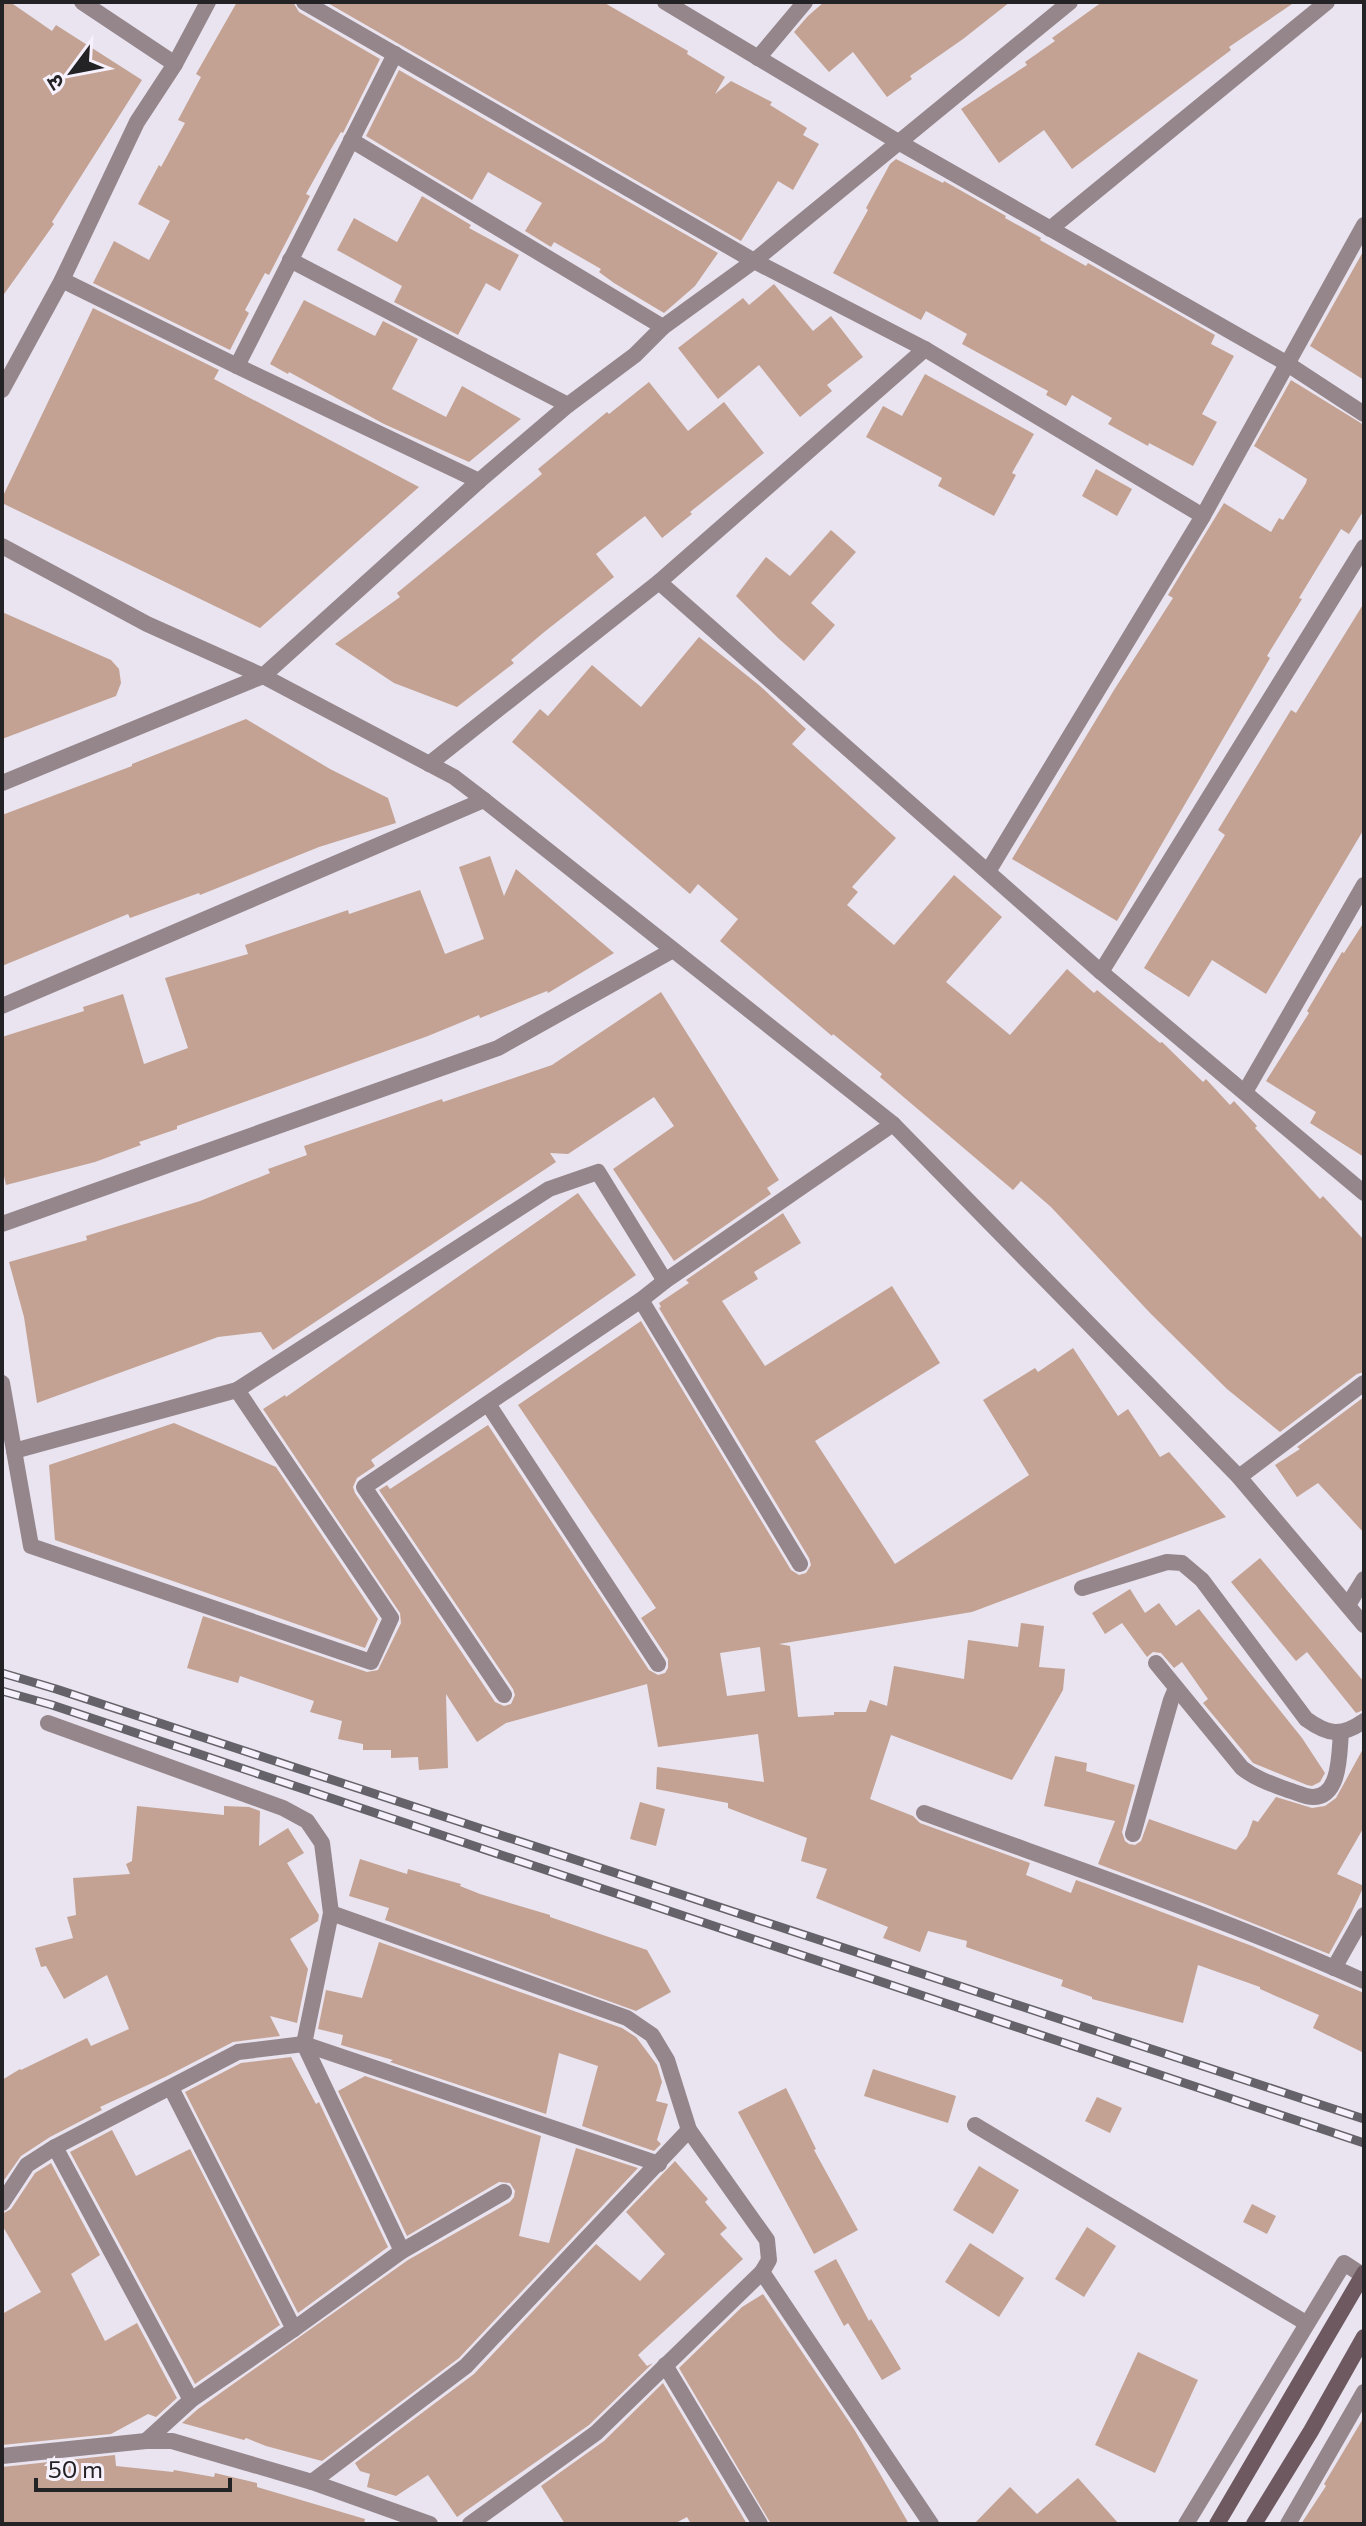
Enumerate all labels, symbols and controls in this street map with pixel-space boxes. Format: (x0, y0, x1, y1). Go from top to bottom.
north arrow (32, 32, 112, 112)
text: उ (39, 69, 69, 95)
scale bar (36, 2442, 230, 2492)
text: 50 m (48, 2454, 103, 2483)

